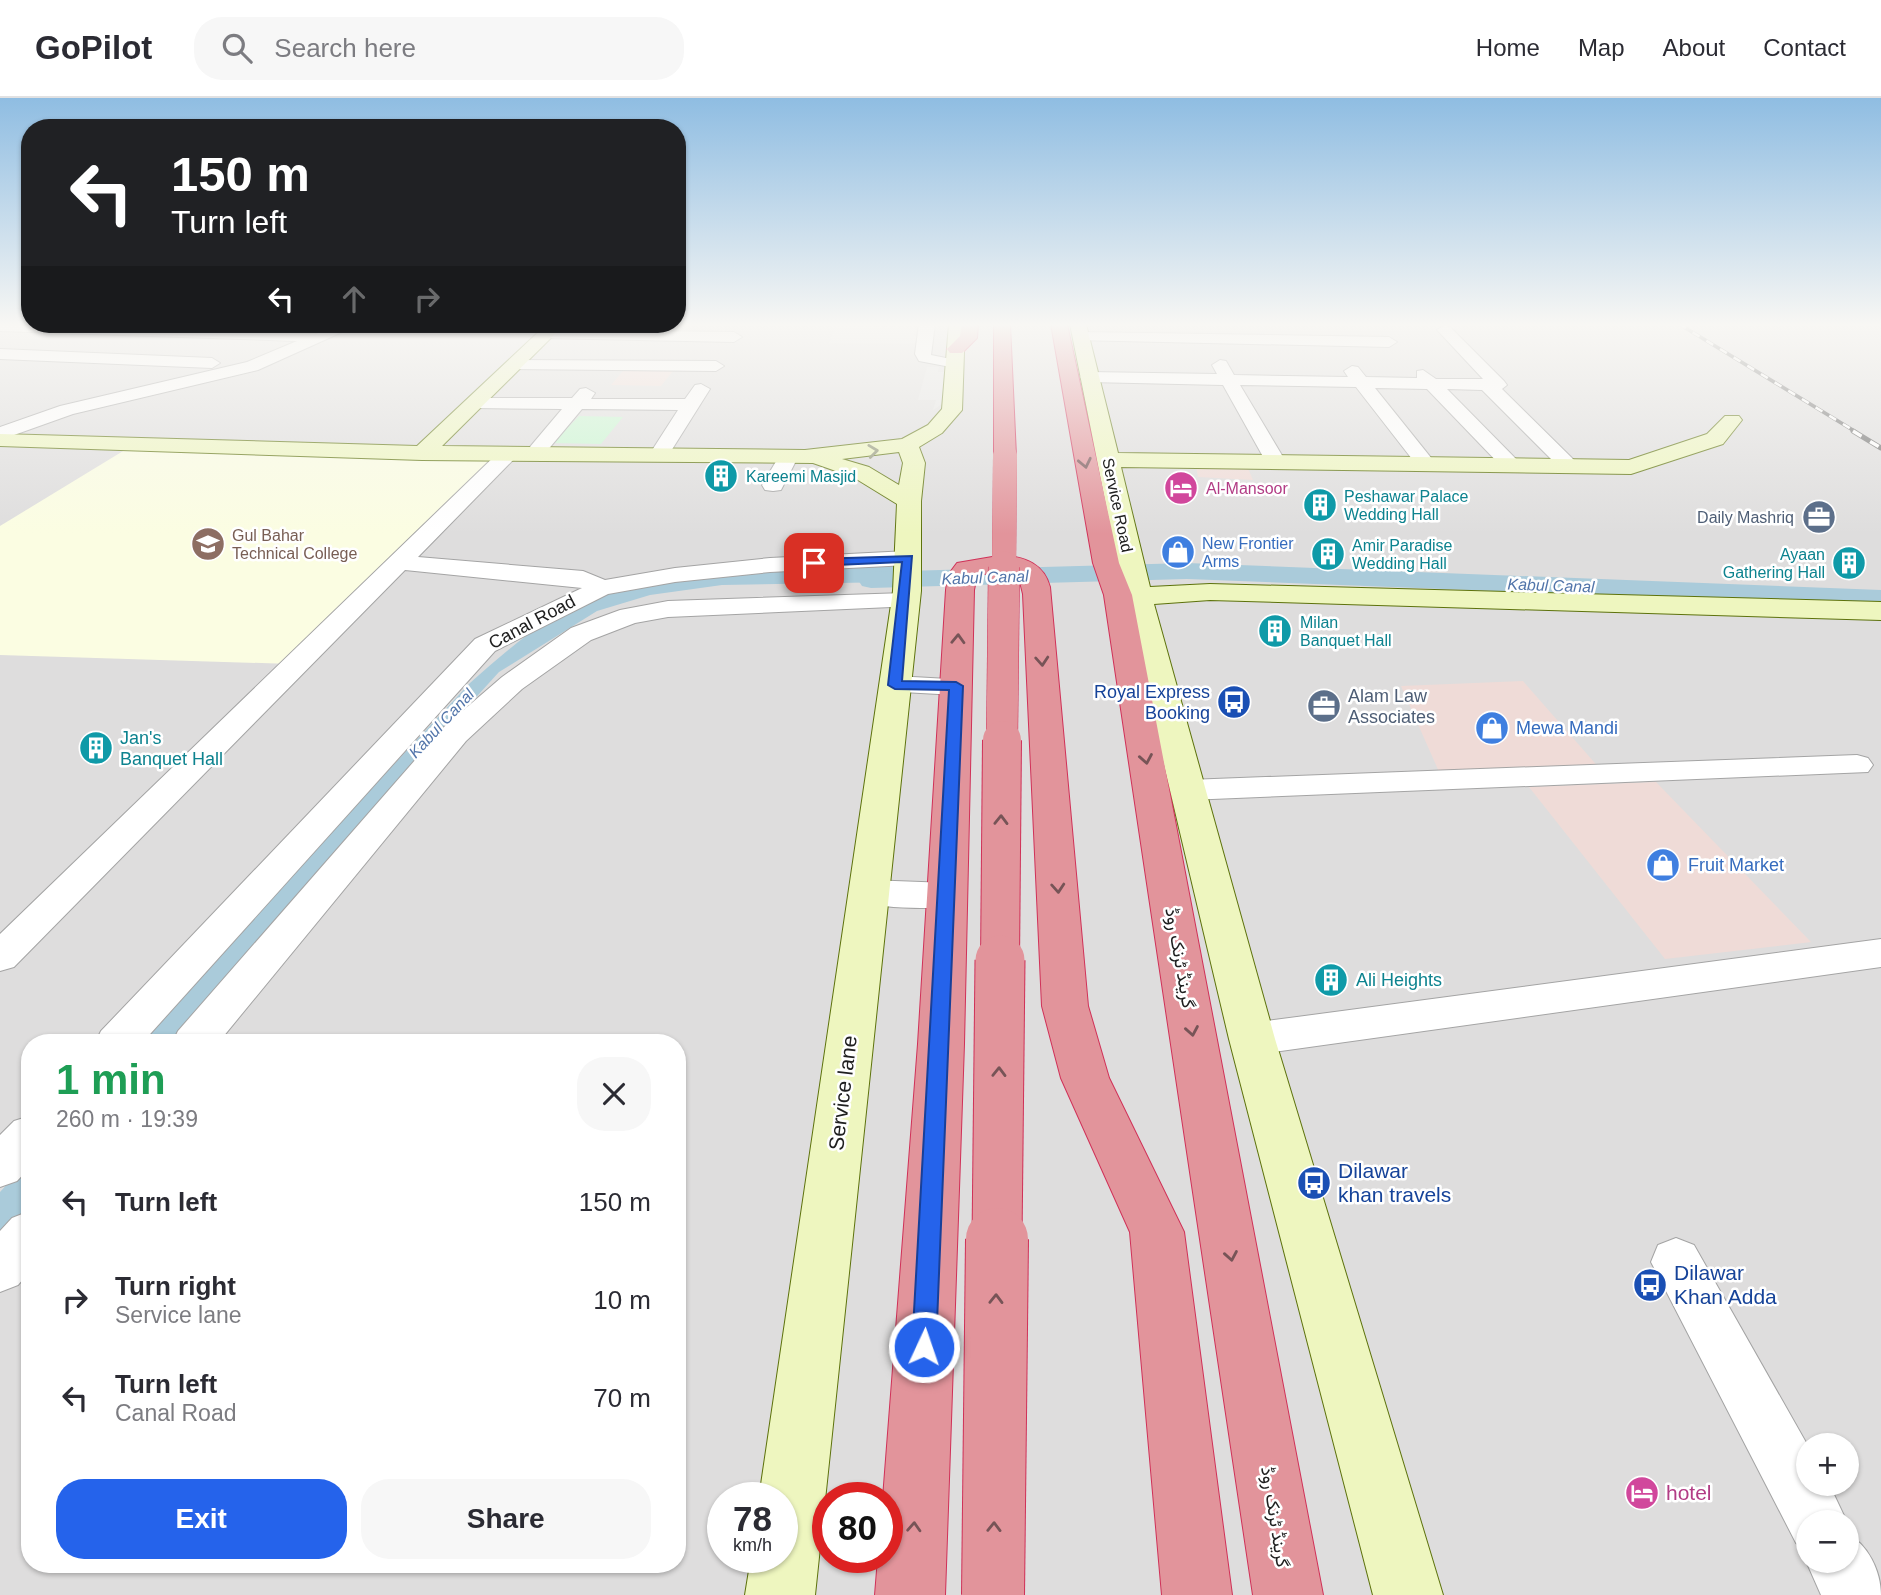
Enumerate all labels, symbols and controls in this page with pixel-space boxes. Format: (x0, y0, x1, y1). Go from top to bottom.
search box (194, 17, 684, 80)
text: GoPilot (35, 29, 152, 66)
icon: search (218, 29, 256, 67)
text: Search here (274, 33, 416, 63)
text: Home (1476, 34, 1540, 61)
text: Map (1578, 34, 1625, 61)
text: About (1663, 34, 1725, 61)
text: Contact (1763, 34, 1846, 61)
icon: left (56, 147, 147, 238)
text: 150 m (171, 147, 310, 201)
text: Turn left (171, 204, 287, 240)
icon: left (262, 280, 300, 318)
icon: ahead (335, 280, 373, 318)
icon: right (408, 280, 446, 318)
one-way arrow (867, 443, 879, 458)
street label: Service Road (1099, 456, 1136, 554)
building icon: Kareemi Masjid (702, 457, 740, 495)
one-way arrow (1077, 457, 1092, 469)
place label: Kareemi Masjid (746, 468, 856, 485)
hotel icon: Al-Mansoor (1162, 469, 1200, 507)
place label: Al-Mansoor (1206, 480, 1288, 497)
building icon: Peshawar Palace Wedding Hall (1301, 486, 1339, 524)
place label: Peshawar Palace Wedding Hall (1344, 488, 1469, 523)
office icon: Daily Mashriq (1800, 498, 1838, 536)
place label: Daily Mashriq (1697, 509, 1794, 526)
school or university icon: Gul Bahar Technical College (189, 525, 227, 563)
place label: Gul Bahar Technical College (232, 527, 358, 562)
pin (784, 533, 844, 593)
shop icon: New Frontier Arms (1159, 533, 1197, 571)
place label: New Frontier Arms (1202, 535, 1294, 570)
building icon: Amir Paradise Wedding Hall (1309, 535, 1347, 573)
place label: Amir Paradise Wedding Hall (1352, 537, 1453, 572)
icon: arrive (795, 544, 833, 582)
building icon: Ayaan Gathering Hall (1830, 544, 1868, 582)
place label: Ayaan Gathering Hall (1723, 546, 1825, 581)
water label: Kabul Canal (941, 567, 1029, 588)
water label: Kabul Canal (1507, 575, 1595, 596)
street label: Canal Road (485, 591, 579, 653)
building icon: Milan Banquet Hall (1256, 612, 1294, 650)
place label: Milan Banquet Hall (1300, 614, 1392, 649)
one-way arrow (951, 633, 966, 644)
one-way arrow (1034, 656, 1049, 667)
place label: Royal Express Booking (1094, 682, 1210, 723)
bus stop icon: Royal Express Booking (1215, 683, 1253, 721)
water label: Kabul Canal (405, 685, 478, 761)
place label: Alam Law Associates (1348, 686, 1435, 727)
office icon: Alam Law Associates (1305, 687, 1343, 725)
shop icon: Mewa Mandi (1473, 709, 1511, 747)
place label: Mewa Mandi (1516, 718, 1618, 738)
place label: Jan's Banquet Hall (120, 728, 223, 769)
building icon: Jan's Banquet Hall (77, 729, 115, 767)
one-way arrow (1138, 753, 1153, 765)
one-way arrow (993, 814, 1009, 825)
shop icon: Fruit Market (1644, 846, 1682, 884)
place label: Fruit Market (1688, 855, 1784, 875)
one-way arrow (1051, 883, 1066, 894)
street label: گرینڈ ٹرنک روڈ (1160, 906, 1199, 1010)
building icon: Ali Heights (1312, 961, 1350, 999)
place label: Ali Heights (1356, 970, 1442, 990)
one-way arrow (1184, 1026, 1199, 1037)
street label: Service lane (824, 1034, 861, 1152)
text: 1 min (56, 1056, 166, 1103)
button: close (577, 1057, 651, 1131)
one-way arrow (991, 1066, 1007, 1077)
text: 260 m · 19:39 (56, 1106, 198, 1132)
place label: Dilawar khan travels (1338, 1159, 1451, 1206)
bus stop icon: Dilawar khan travels (1295, 1164, 1333, 1202)
icon: left (56, 1183, 94, 1221)
text: Turn left (115, 1187, 217, 1217)
text: 150 m (579, 1187, 651, 1217)
one-way arrow (1223, 1250, 1238, 1262)
place label: Dilawar Khan Adda (1674, 1261, 1777, 1308)
bus stop icon: Dilawar Khan Adda (1631, 1266, 1669, 1304)
text: Turn right (115, 1271, 236, 1301)
icon: right (56, 1281, 94, 1319)
text: 10 m (593, 1285, 651, 1315)
one-way arrow (988, 1294, 1004, 1304)
text: Service lane (115, 1302, 242, 1328)
position arrow (887, 1310, 961, 1384)
text: Turn left (115, 1369, 217, 1399)
icon: left (56, 1379, 94, 1417)
text: 70 m (593, 1383, 651, 1413)
text: Canal Road (115, 1400, 236, 1426)
map controls (1796, 1433, 1859, 1573)
button: + (1796, 1433, 1859, 1496)
street label: گرینڈ ٹرنک روڈ (1256, 1465, 1293, 1569)
hotel icon: hotel (1623, 1474, 1661, 1512)
button: Exit (56, 1479, 347, 1559)
button: Share (361, 1479, 651, 1559)
place label: hotel (1666, 1481, 1712, 1504)
speed limit sign: 80 (812, 1482, 903, 1573)
text: 78 (733, 1499, 772, 1538)
button: − (1796, 1510, 1859, 1573)
one-way arrow (906, 1521, 921, 1532)
one-way arrow (986, 1521, 1002, 1532)
text: km/h (733, 1535, 772, 1555)

